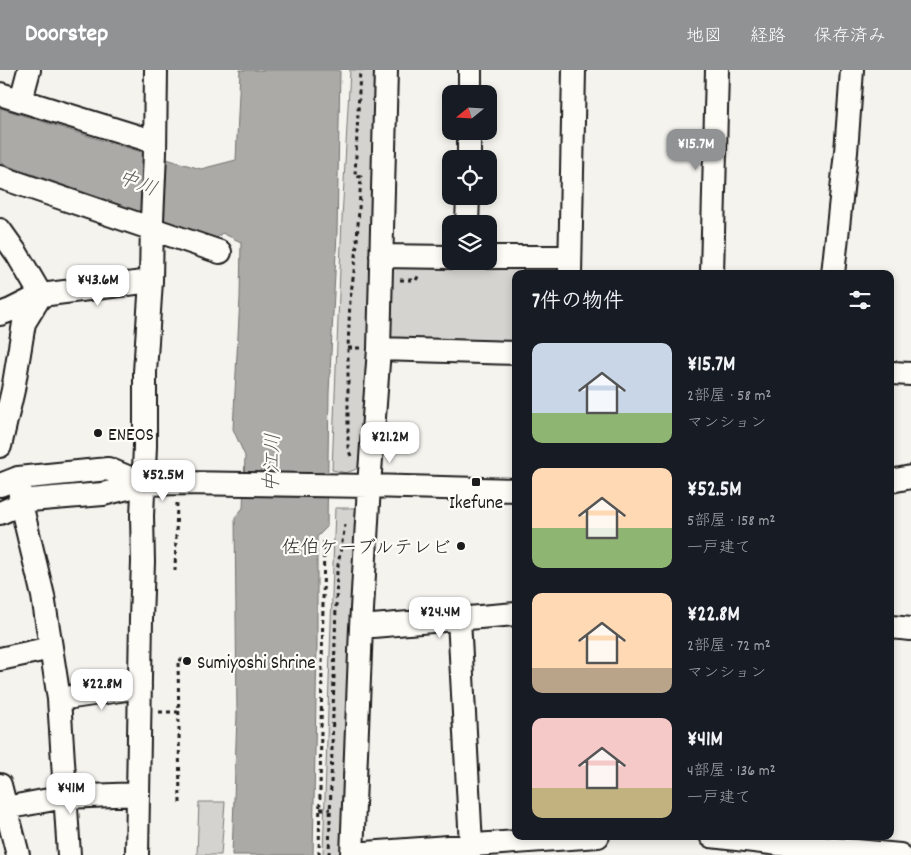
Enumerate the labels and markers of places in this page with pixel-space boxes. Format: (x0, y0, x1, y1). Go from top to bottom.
pin: ¥15.7M (655, 128, 737, 171)
pin: ¥43.6M (57, 264, 139, 307)
pin: ¥21.2M (349, 422, 431, 464)
place label: ENEOS (108, 423, 154, 450)
marker: ENEOS (92, 427, 104, 439)
pin: ¥52.5M (122, 460, 204, 502)
marker: Ikefune (470, 476, 482, 488)
place label: Ikefune (449, 491, 503, 518)
place label: 佐伯ケーブルテレビ (282, 536, 451, 563)
marker: 佐伯ケーブルテレビ (455, 540, 467, 552)
pin: ¥24.4M (399, 596, 481, 639)
place label: Sumiyoshi Shrine (197, 651, 316, 678)
marker: Sumiyoshi Shrine (181, 655, 193, 667)
pin: ¥22.8M (61, 668, 143, 711)
pin: ¥41M (41, 772, 101, 815)

